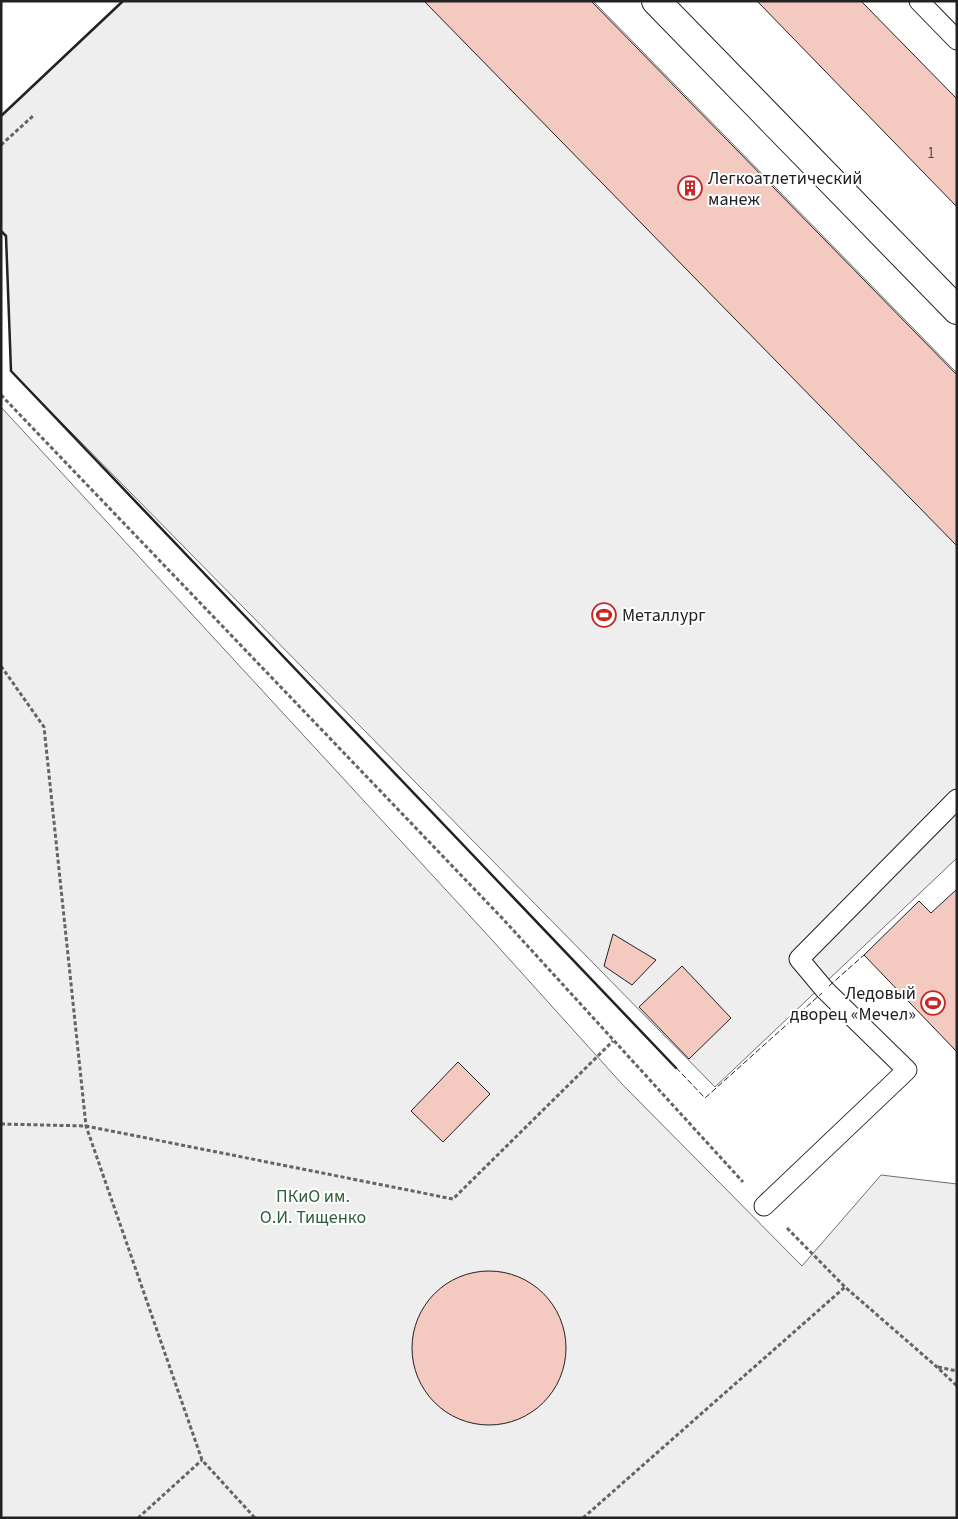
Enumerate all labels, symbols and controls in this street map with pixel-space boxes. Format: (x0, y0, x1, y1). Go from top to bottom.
house number: 1 (927, 143, 935, 164)
place label: Легкоатлетический манеж (708, 166, 863, 212)
building icon: Легкоатлетический манеж (677, 175, 703, 201)
sports icon: Металлург (591, 602, 617, 628)
place label: Металлург (622, 603, 706, 628)
place label: Ледовый дворец «Мечел» (790, 981, 916, 1027)
sports icon: Ледовый дворец «Мечел» (920, 990, 946, 1016)
park label: ПКиО им. О.И. Тищенко (260, 1184, 366, 1230)

